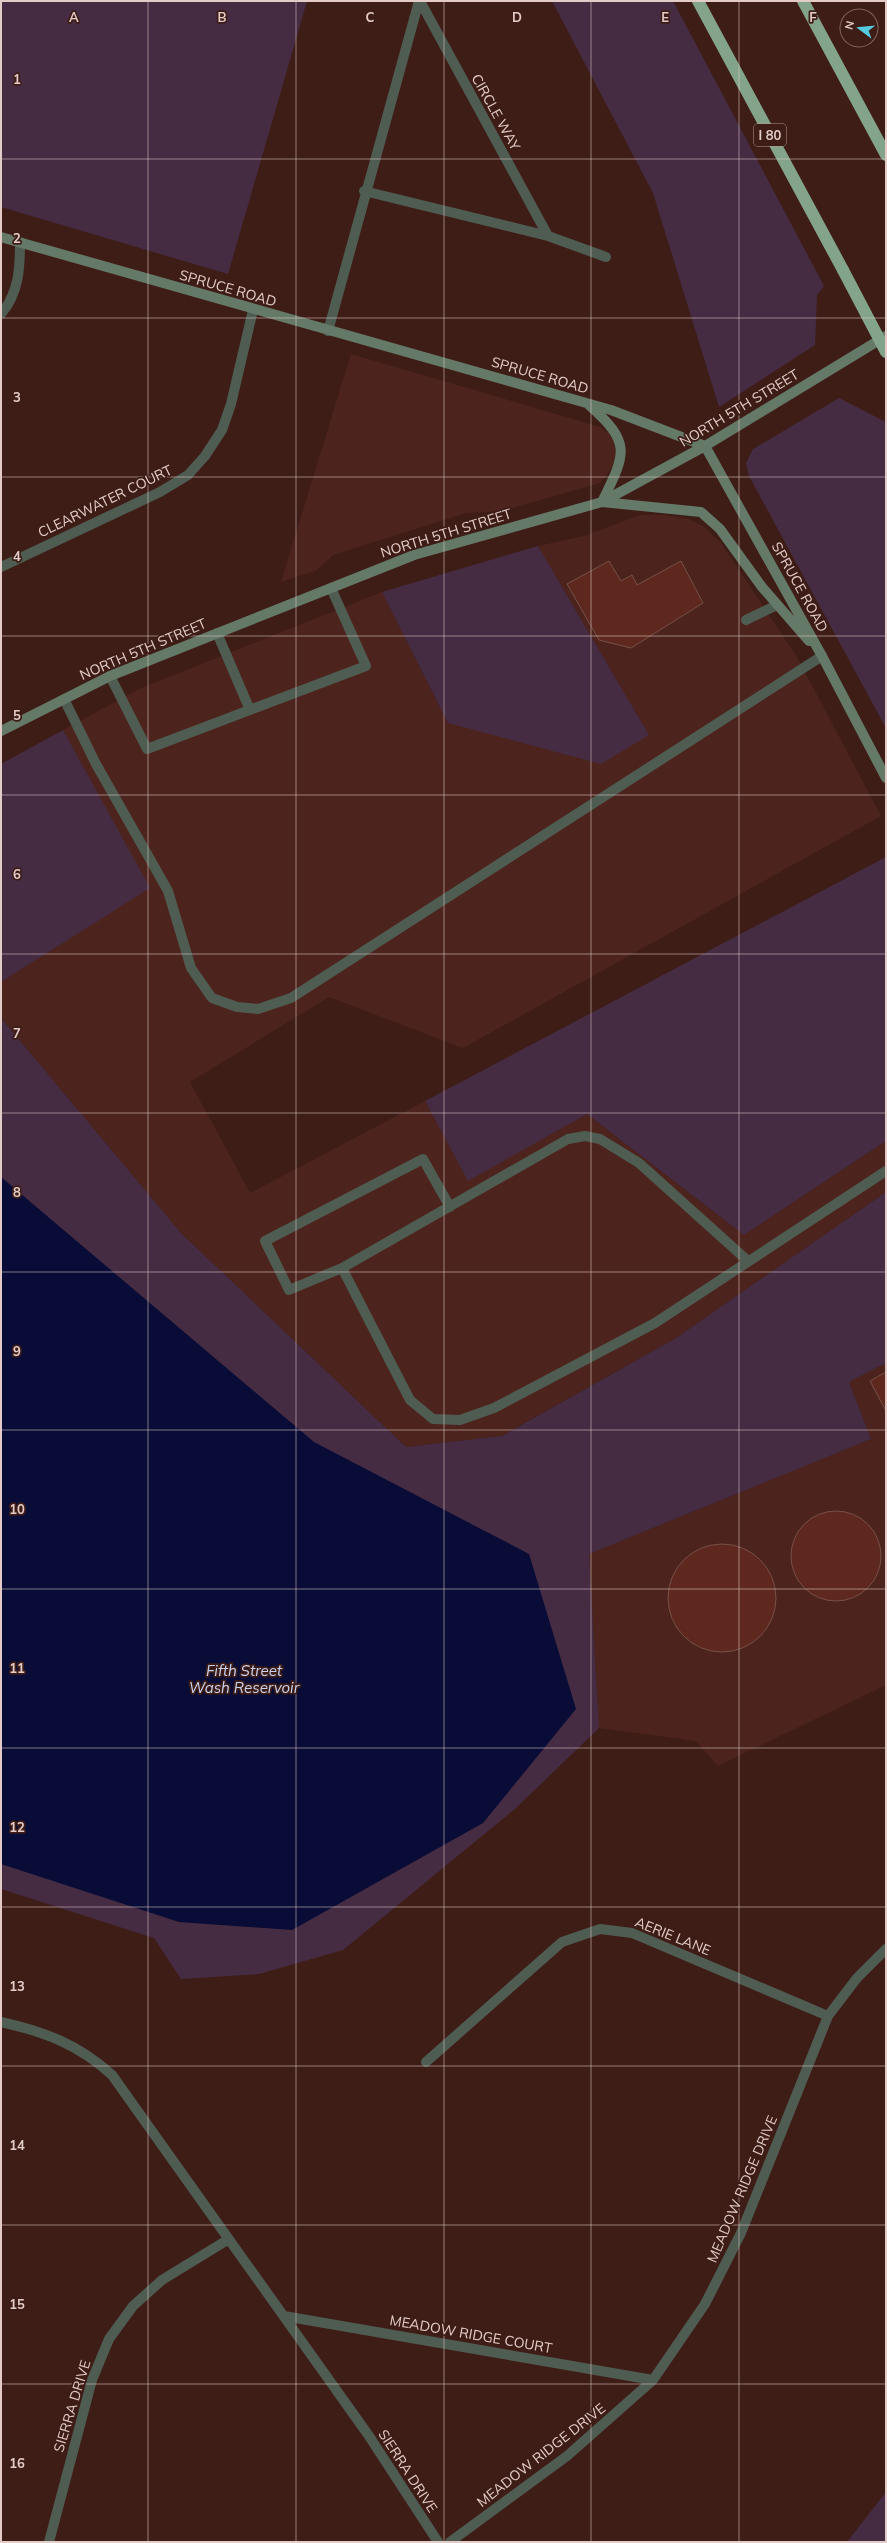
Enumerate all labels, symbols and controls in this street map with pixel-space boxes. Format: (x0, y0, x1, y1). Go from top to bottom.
north arrow (839, 8, 879, 48)
text: A (69, 9, 79, 25)
text: B (218, 9, 227, 25)
text: C (366, 9, 375, 25)
text: D (512, 9, 522, 25)
text: E (661, 9, 669, 25)
text: F (809, 9, 817, 25)
text: N (842, 19, 857, 31)
text: 1 (13, 71, 21, 87)
street label: CIRCLE WAY (468, 71, 525, 154)
road number: I 80 (754, 124, 786, 146)
text: 2 (13, 230, 21, 246)
street label: SPRUCE ROAD (177, 266, 279, 310)
street label: SPRUCE ROAD (489, 353, 591, 397)
street label: NORTH 5TH STREET (676, 365, 802, 451)
text: 3 (13, 389, 21, 405)
street label: CLEARWATER COURT (35, 460, 176, 541)
street label: NORTH 5TH STREET (378, 504, 514, 562)
street label: SPRUCE ROAD (768, 539, 832, 635)
text: 4 (13, 548, 21, 564)
street label: NORTH 5TH STREET (77, 614, 210, 684)
text: 5 (13, 707, 21, 723)
text: 6 (13, 866, 21, 882)
text: 7 (13, 1025, 21, 1041)
text: 8 (13, 1184, 21, 1200)
text: 9 (13, 1343, 21, 1359)
text: 10 (9, 1501, 25, 1517)
text: 11 (9, 1660, 25, 1676)
water label: Fifth Street Wash Reservoir (189, 1661, 300, 1697)
text: 12 (9, 1819, 25, 1835)
street label: AERIE LANE (633, 1913, 713, 1959)
text: 13 (9, 1978, 25, 1994)
street label: MEADOW RIDGE DRIVE (703, 2113, 781, 2265)
text: 14 (9, 2137, 25, 2153)
text: 15 (9, 2296, 25, 2312)
street label: MEADOW RIDGE COURT (388, 2311, 554, 2357)
street label: SIERRA DRIVE (49, 2358, 95, 2454)
street label: MEADOW RIDGE DRIVE (473, 2399, 609, 2511)
street label: SIERRA DRIVE (374, 2426, 442, 2516)
text: 16 (9, 2455, 25, 2471)

